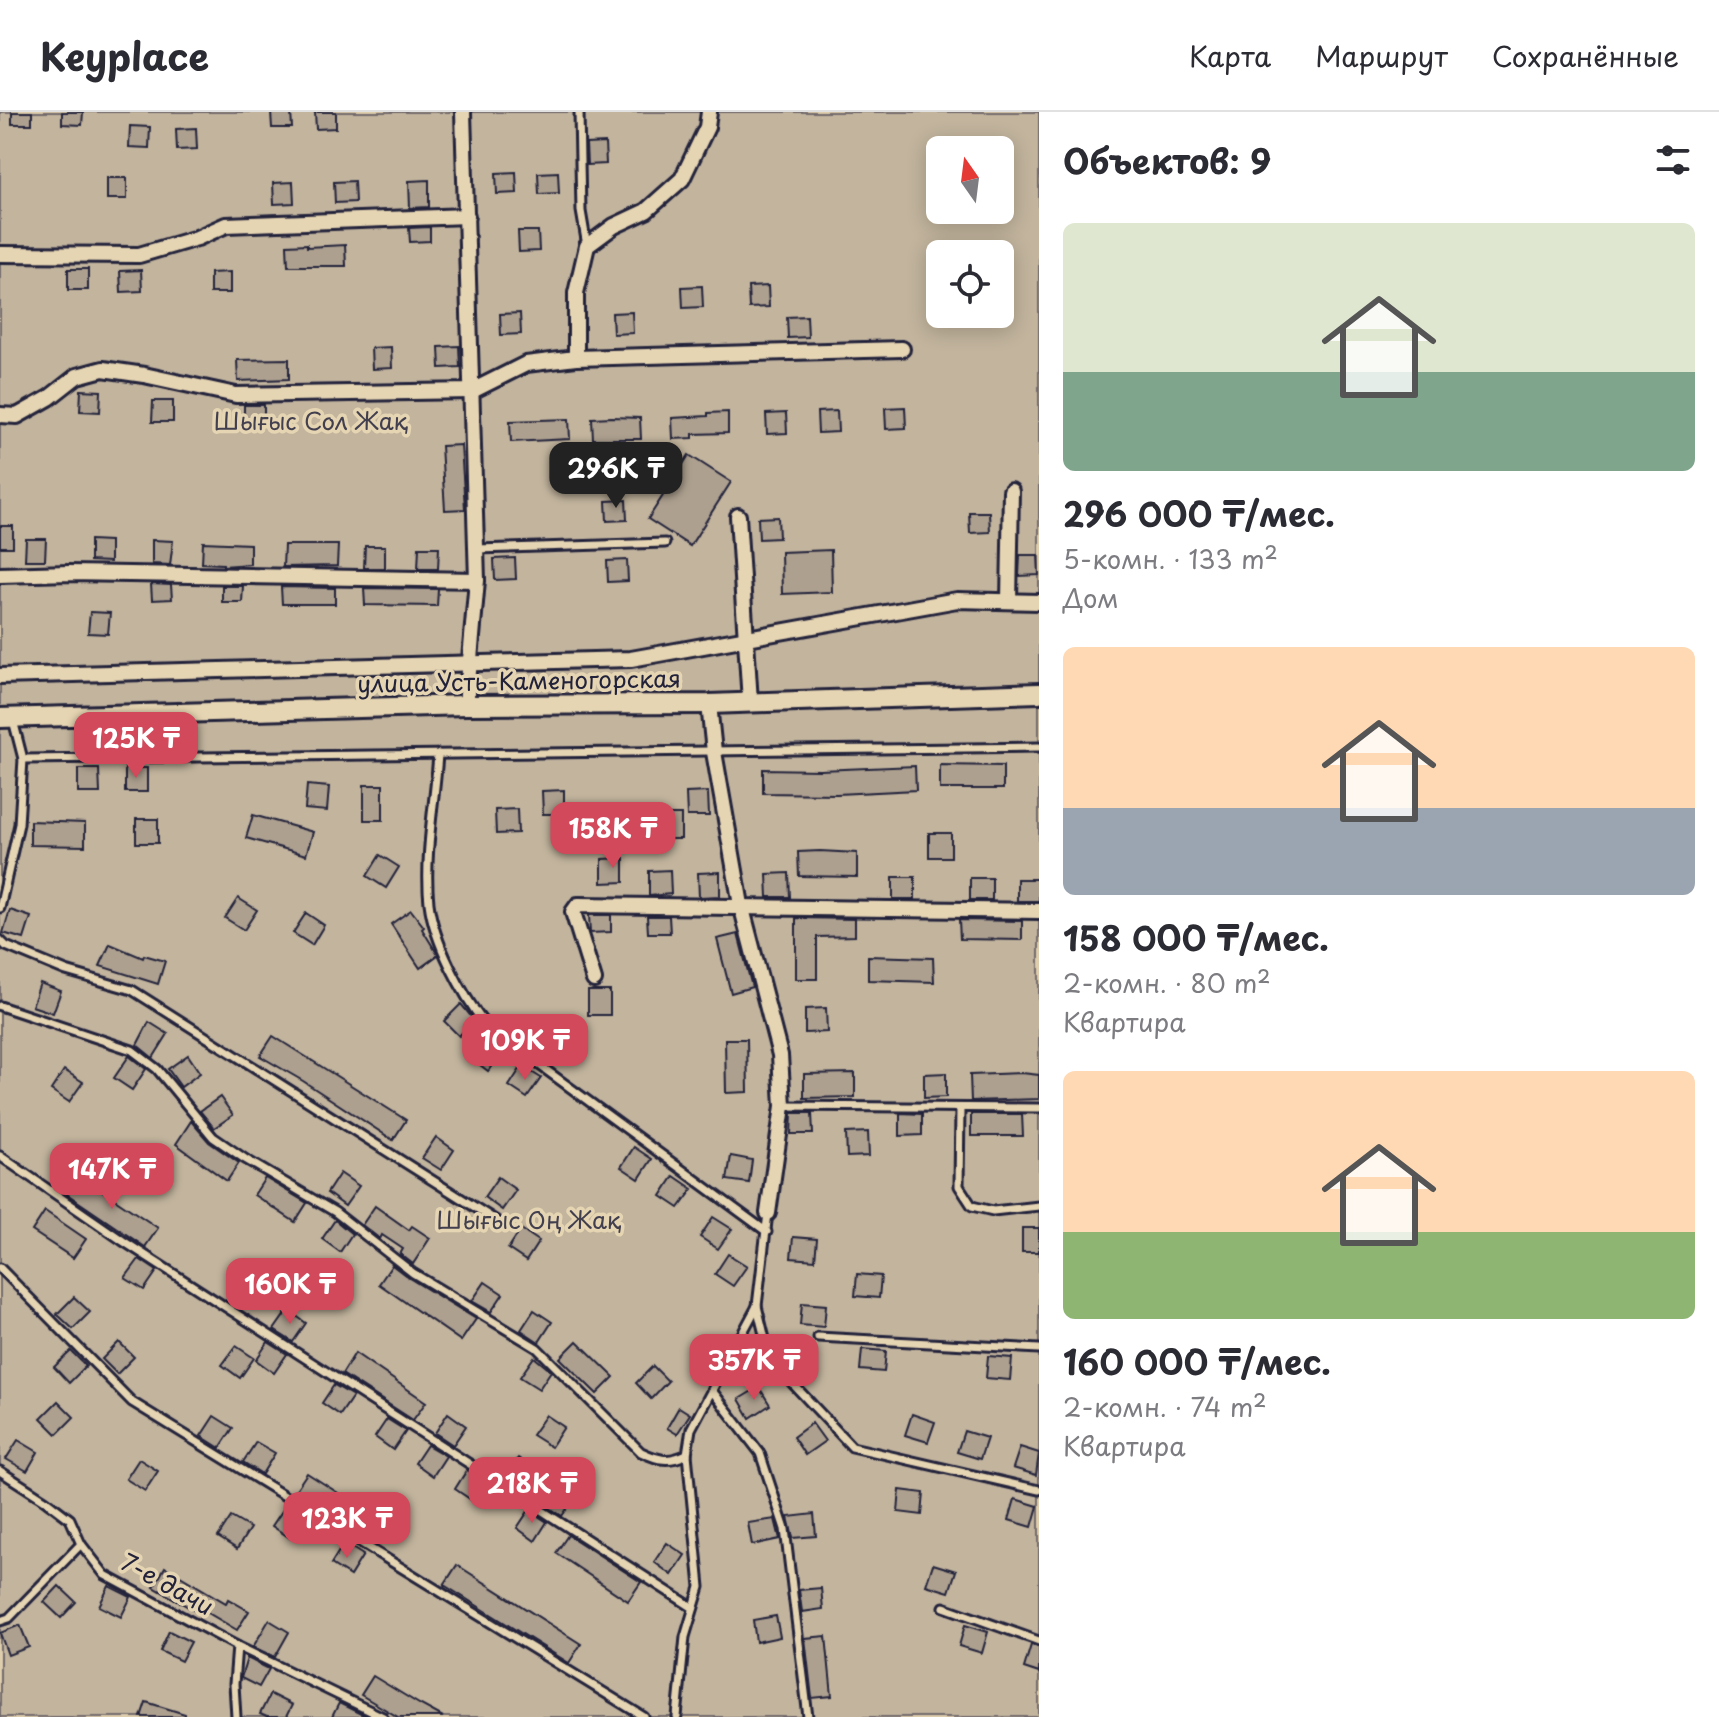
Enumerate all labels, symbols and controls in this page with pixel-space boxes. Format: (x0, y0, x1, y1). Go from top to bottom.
text: Keyplace (40, 27, 209, 84)
text: Карта (1189, 34, 1271, 77)
text: Маршрут (1315, 34, 1448, 77)
text: Сохранённые (1492, 34, 1679, 77)
text: Объектов: 9 (1063, 134, 1271, 186)
north arrow (926, 136, 1014, 224)
map controls (926, 136, 1014, 328)
icon: filters (1651, 138, 1695, 182)
button: locate (926, 240, 1014, 328)
icon: home (1307, 275, 1451, 419)
park label: Шығыс Сол Жақ (214, 402, 409, 438)
pin: 296K ₸ (551, 442, 681, 510)
text: 296K ₸ (567, 448, 665, 487)
text: 296 000 ₸/мес. (1063, 487, 1335, 539)
text: 5-комн. · 133 m² (1063, 539, 1278, 578)
text: Дом (1063, 578, 1119, 617)
street label: улица Усть-Каменогорская (357, 659, 681, 701)
icon: home (1307, 699, 1451, 843)
pin: 125K ₸ (71, 712, 201, 780)
text: 125K ₸ (92, 718, 180, 757)
pin: 158K ₸ (548, 802, 678, 870)
text: 158K ₸ (568, 808, 658, 847)
text: 158 000 ₸/мес. (1063, 911, 1329, 963)
text: 2-комн. · 80 m² (1063, 963, 1271, 1002)
text: Квартира (1063, 1002, 1186, 1041)
pin: 109K ₸ (460, 1014, 590, 1082)
text: 109K ₸ (480, 1020, 570, 1059)
icon: home (1307, 1123, 1451, 1267)
pin: 147K ₸ (47, 1143, 177, 1211)
text: 147K ₸ (68, 1149, 156, 1188)
park label: Шығыс Оң Жақ (436, 1201, 622, 1237)
pin: 160K ₸ (225, 1258, 355, 1326)
text: 160K ₸ (244, 1264, 336, 1303)
pin: 357K ₸ (689, 1334, 819, 1402)
text: 160 000 ₸/мес. (1063, 1335, 1331, 1387)
text: 357K ₸ (708, 1340, 800, 1379)
text: 2-комн. · 74 m² (1063, 1387, 1267, 1426)
text: Квартира (1063, 1426, 1186, 1465)
pin: 218K ₸ (467, 1457, 597, 1525)
text: 218K ₸ (486, 1463, 578, 1502)
pin: 123K ₸ (282, 1492, 412, 1560)
text: 123K ₸ (301, 1498, 393, 1537)
street label: 7-е дачи (115, 1543, 221, 1623)

